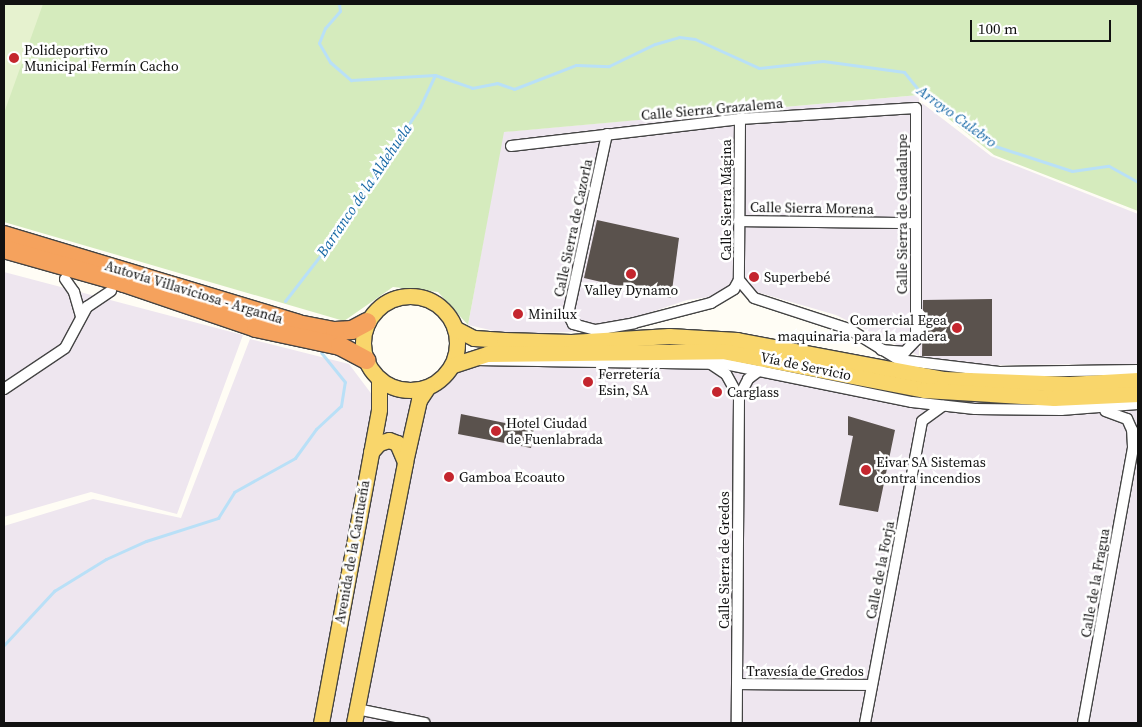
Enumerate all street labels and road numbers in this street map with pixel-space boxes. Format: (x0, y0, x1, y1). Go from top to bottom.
street label: Calle Sierra Grazalema (640, 94, 784, 124)
street label: Calle Sierra de Guadalupe (894, 134, 910, 294)
street label: Calle Sierra Mágina (718, 139, 734, 261)
street label: Calle Sierra de Cazorla (550, 158, 596, 298)
street label: Calle Sierra Morena (750, 199, 874, 217)
street label: Autovía Villaviciosa - Arganda (103, 257, 285, 327)
street label: Vía de Servicio (759, 348, 853, 384)
street label: Avenida de la Cantueña (331, 479, 373, 625)
street label: Calle Sierra de Gredos (716, 491, 732, 629)
street label: Calle de la Forja (862, 520, 898, 620)
street label: Calle de la Fragua (1077, 527, 1113, 639)
street label: Travesía de Gredos (746, 663, 864, 679)

